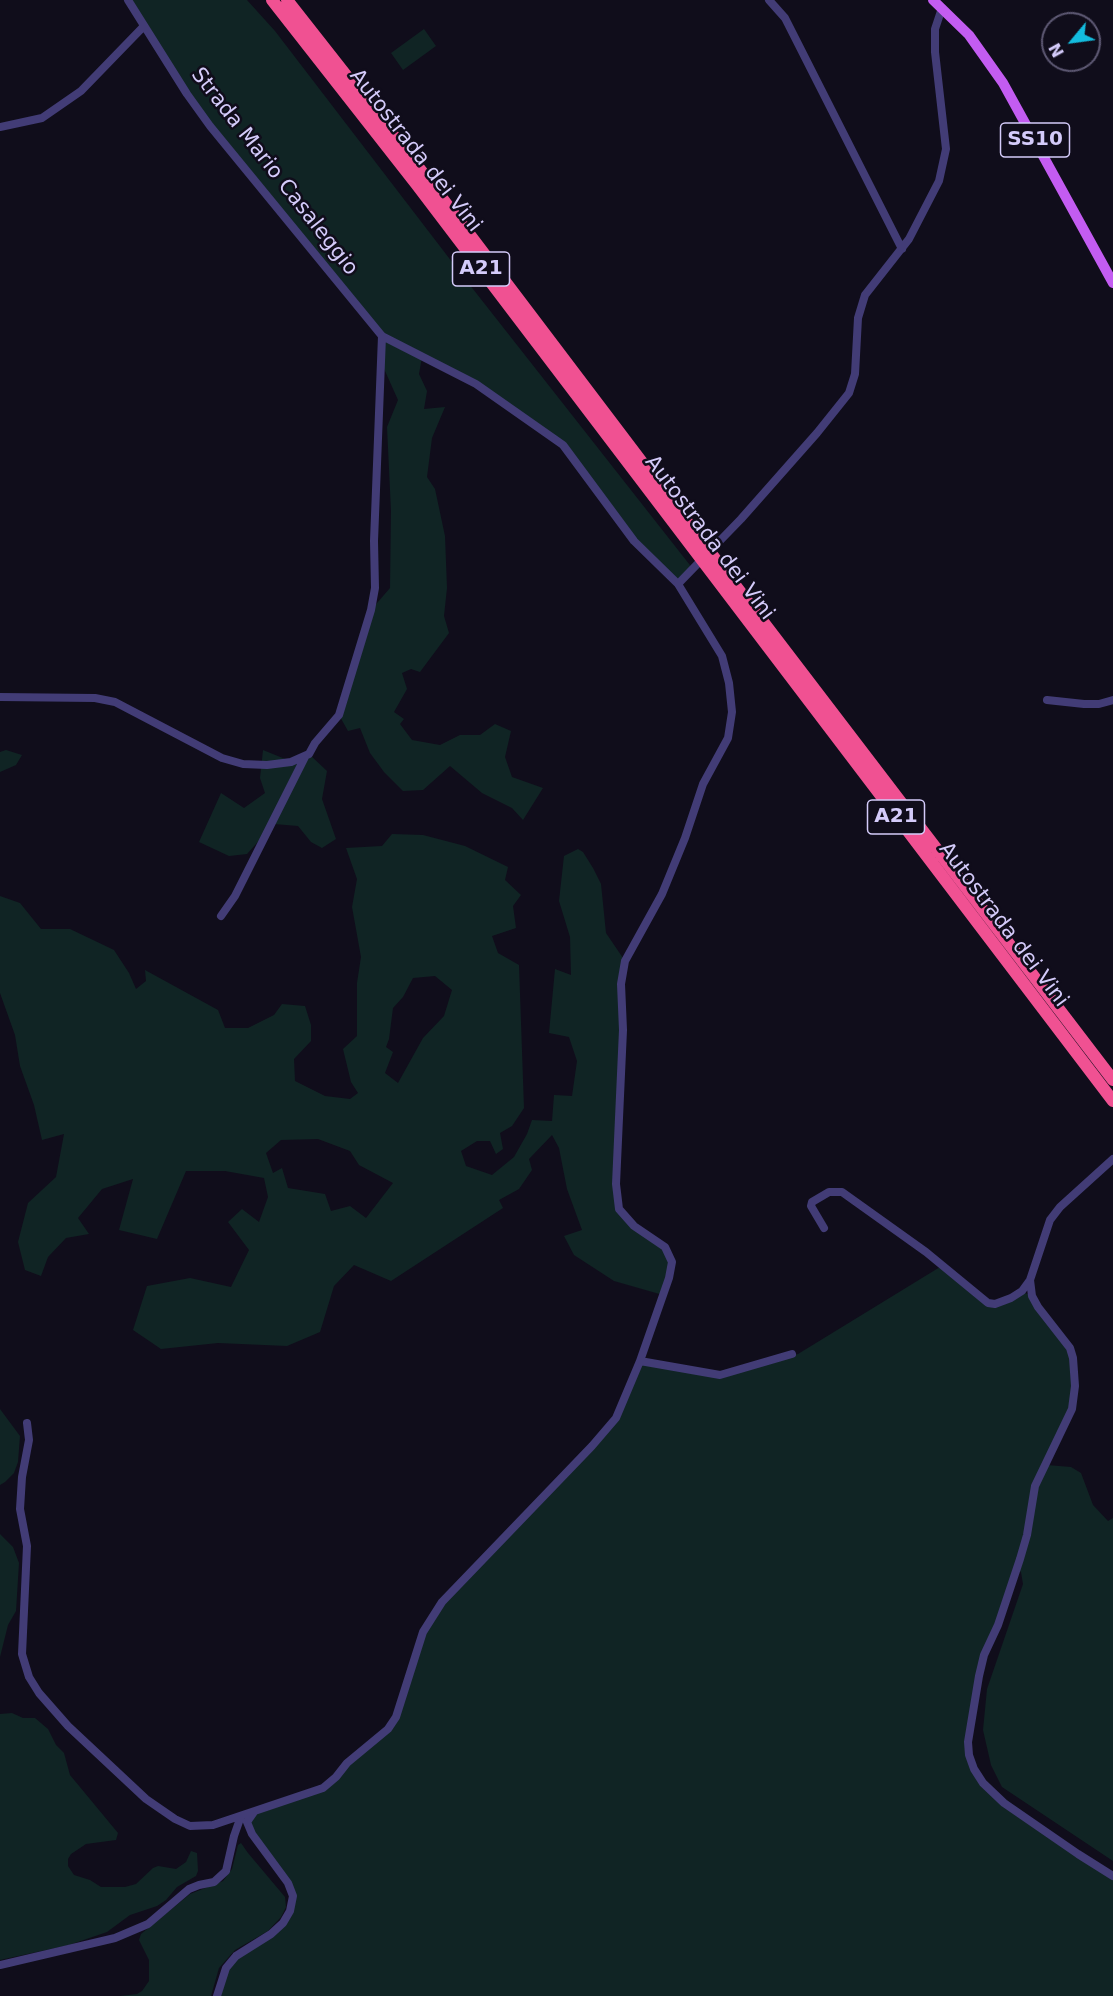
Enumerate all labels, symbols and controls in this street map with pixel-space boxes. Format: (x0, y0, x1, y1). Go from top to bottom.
north arrow (1041, 12, 1101, 72)
text: N (1045, 40, 1068, 60)
street label: Strada Mario Casaleggio (185, 63, 363, 281)
street label: Autostrada dei Vini (344, 64, 486, 238)
road number: SS10 (1000, 123, 1070, 157)
road number: A21 (452, 252, 510, 286)
street label: Autostrada dei Vini (639, 451, 779, 625)
road number: A21 (868, 800, 924, 834)
street label: Autostrada dei Vini (933, 838, 1073, 1012)

